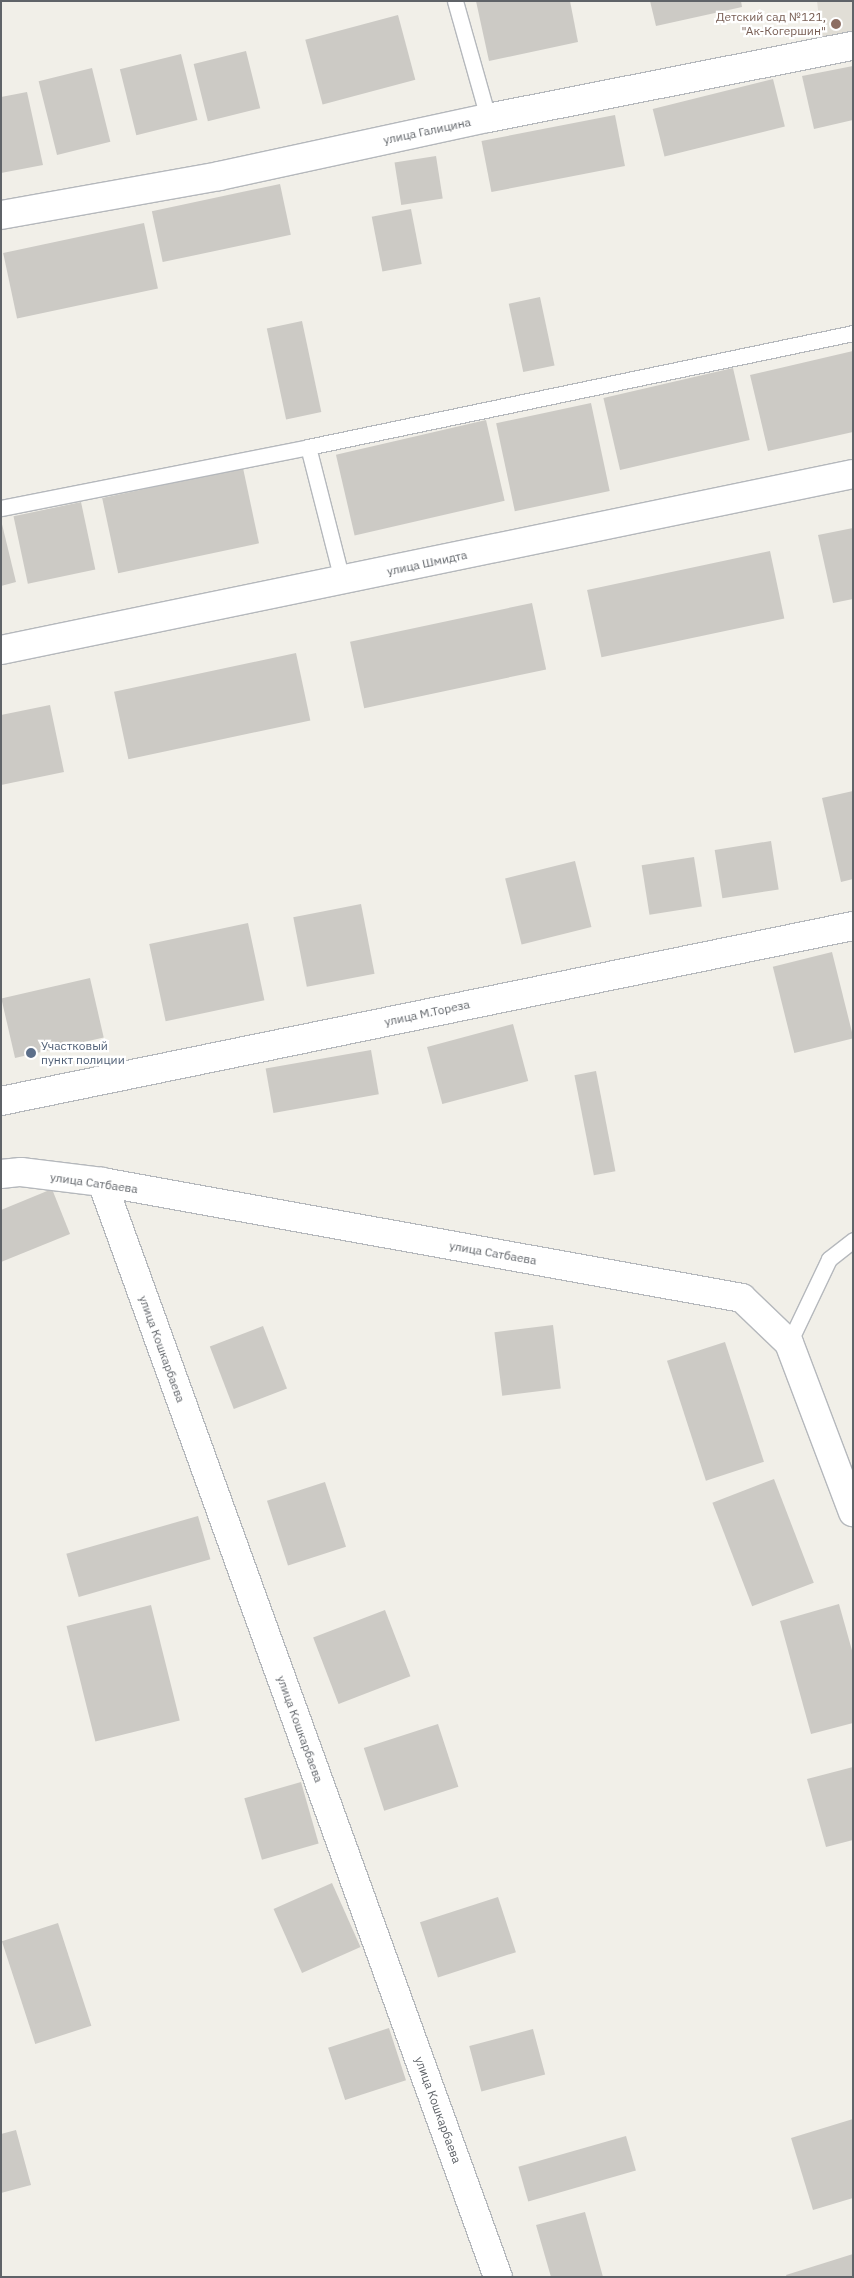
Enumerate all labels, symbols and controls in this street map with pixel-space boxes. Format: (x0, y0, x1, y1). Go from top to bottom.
place label: Детский сад №121, "Ак-Когершин" (716, 10, 826, 38)
marker: Детский сад №121, "Ак-Когершин" (830, 18, 842, 30)
street label: улица Галицина (382, 115, 472, 147)
street label: улица Шмидта (386, 547, 468, 579)
street label: улица М.Тореза (383, 997, 471, 1029)
place label: Участковый пункт полиции (41, 1039, 125, 1067)
marker: Участковый пункт полиции (25, 1047, 37, 1059)
street label: улица Сатбаева (49, 1170, 139, 1196)
street label: улица Сатбаева (448, 1238, 538, 1268)
street label: улица Кошкарбаева (136, 1294, 188, 1404)
street label: улица Кошкарбаева (274, 1674, 326, 1784)
street label: улица Кошкарбаева (412, 2055, 464, 2165)

